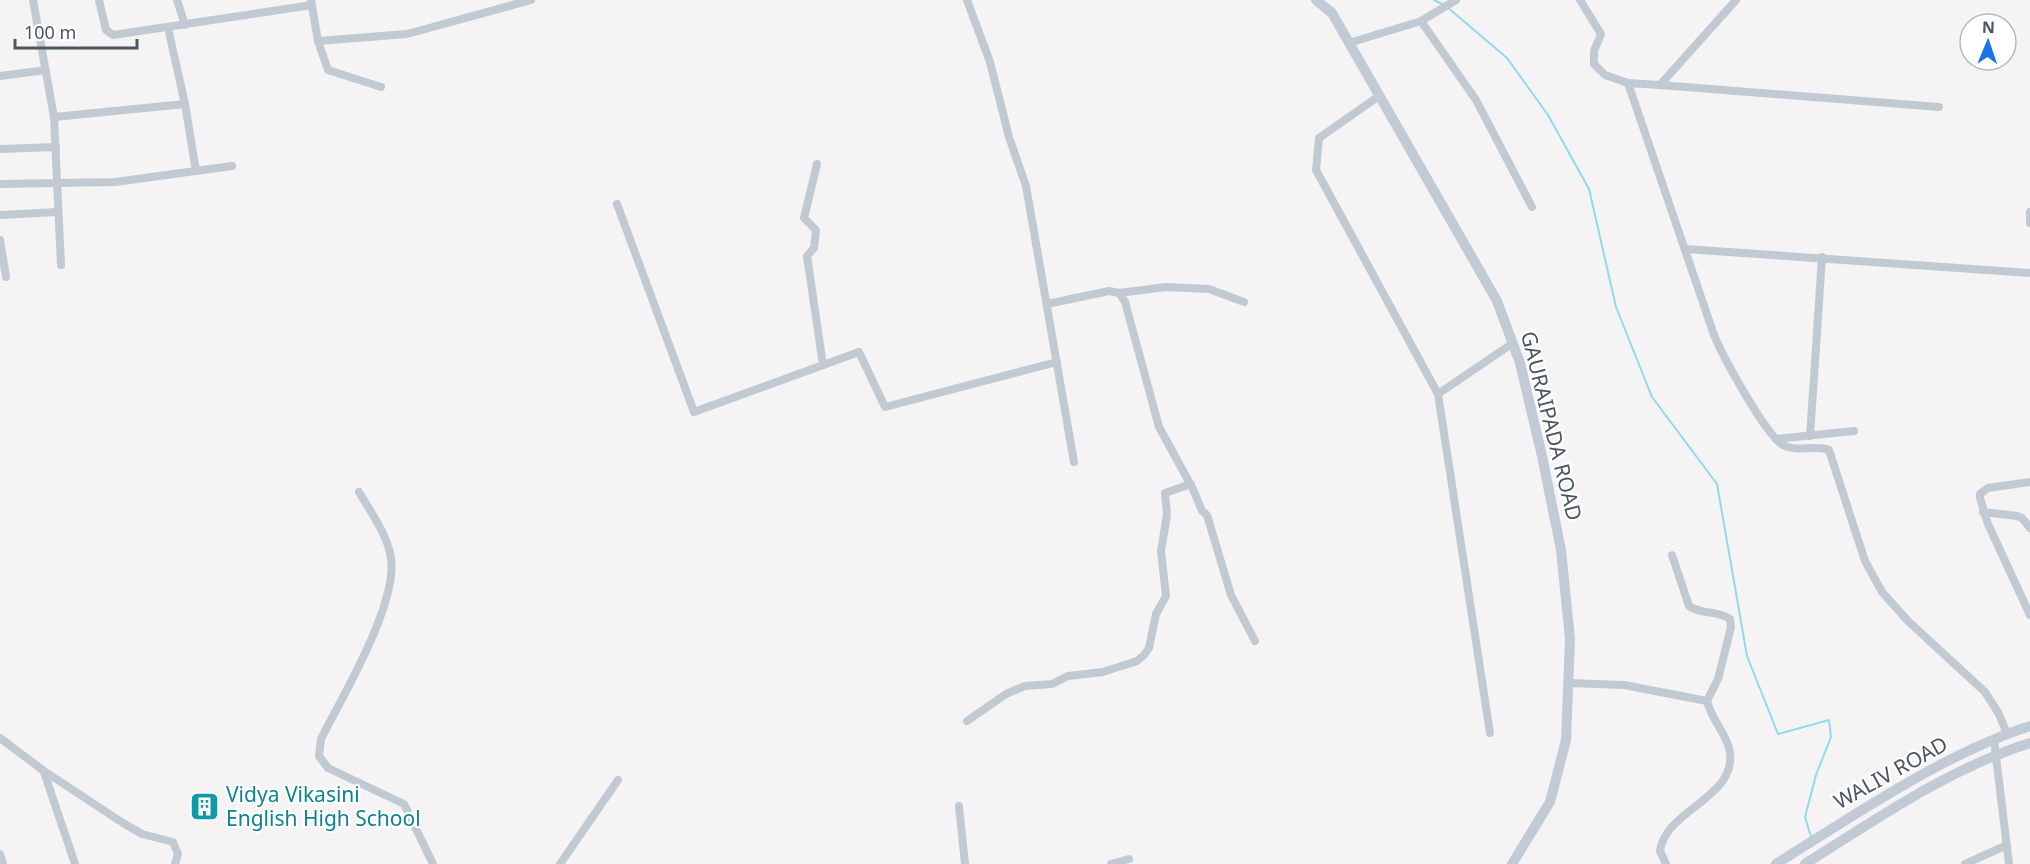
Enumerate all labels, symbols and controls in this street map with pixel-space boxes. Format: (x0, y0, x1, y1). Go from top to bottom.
scale bar (15, 12, 136, 50)
north arrow (1958, 12, 2018, 72)
text: N (1982, 16, 1995, 38)
text: 100 m (24, 20, 76, 44)
street label: GAURAIPADA ROAD (1515, 328, 1589, 523)
street label: WALIV ROAD (1829, 729, 1952, 815)
place label: Vidya Vikasini English High School (226, 780, 421, 832)
building icon: Vidya Vikasini English High School (189, 791, 221, 823)

